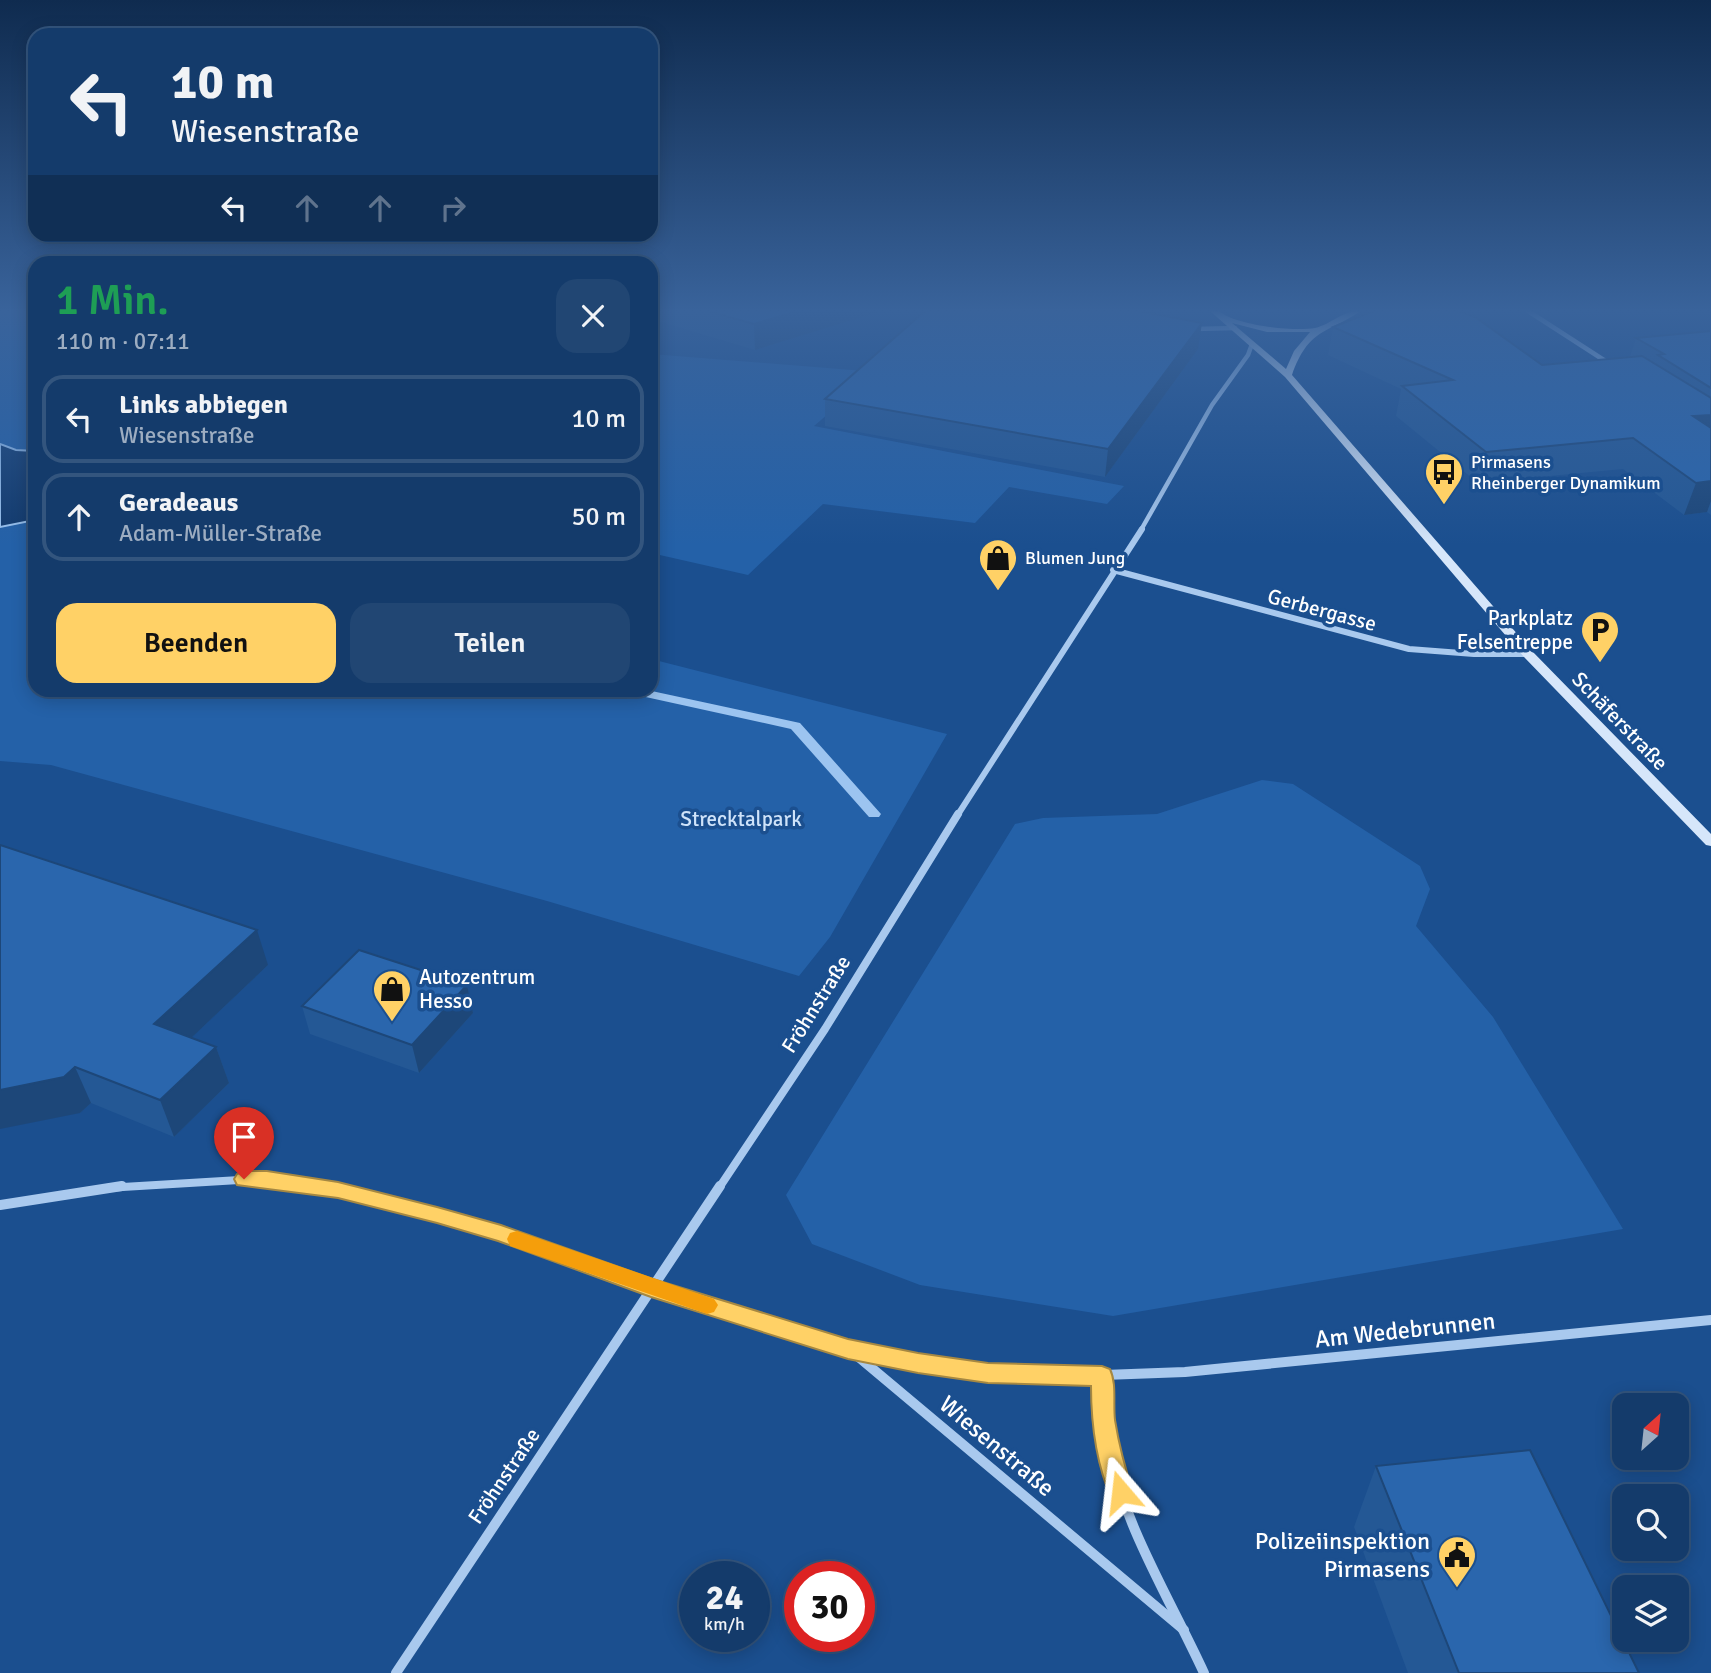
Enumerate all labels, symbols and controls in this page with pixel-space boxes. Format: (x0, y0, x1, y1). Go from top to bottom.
text: 10 m (171, 52, 274, 112)
icon: left (56, 56, 147, 147)
text: Wiesenstraße (171, 112, 359, 151)
icon: left (215, 189, 253, 227)
icon: ahead (288, 189, 326, 227)
icon: ahead (361, 189, 399, 227)
icon: right (434, 189, 472, 227)
text: 1 Min. (56, 275, 169, 326)
button: close (556, 279, 630, 353)
text: 110 m · 07:11 (56, 327, 190, 356)
text: Links abbiegen (119, 389, 288, 421)
icon: left (60, 400, 98, 438)
text: 10 m (571, 403, 626, 435)
text: Wiesenstraße (119, 421, 254, 450)
bus stop icon: Pirmasens Rheinberger Dynamikum (1423, 451, 1465, 506)
place label: Pirmasens Rheinberger Dynamikum (1471, 451, 1661, 494)
text: Geradeaus (119, 487, 238, 519)
icon: ahead (60, 498, 98, 536)
text: 50 m (571, 501, 626, 533)
text: Adam-Müller-Straße (119, 519, 322, 548)
shop icon: Blumen Jung (977, 537, 1019, 592)
place label: Blumen Jung (1025, 547, 1125, 569)
street label: Gerbergasse (1265, 583, 1379, 637)
button: Beenden (56, 603, 336, 683)
button: Teilen (350, 603, 630, 683)
place label: Parkplatz Felsentreppe (1457, 605, 1573, 655)
parking icon: Parkplatz Felsentreppe (1579, 609, 1621, 664)
street label: Schäferstraße (1566, 666, 1674, 776)
park label: Strecktalpark (680, 806, 802, 832)
street label: Fröhnstraße (776, 950, 856, 1058)
place label: Autozentrum Hesso (419, 964, 535, 1014)
shop icon: Autozentrum Hesso (371, 968, 413, 1023)
pin (214, 1107, 274, 1179)
icon: arrive (225, 1118, 263, 1156)
street label: Am Wedebrunnen (1313, 1306, 1497, 1354)
street label: Wiesenstraße (933, 1389, 1061, 1503)
north arrow (1612, 1393, 1689, 1470)
map controls (1612, 1393, 1689, 1652)
street label: Fröhnstraße (462, 1423, 546, 1529)
position arrow (1084, 1455, 1158, 1529)
button: search (1612, 1484, 1689, 1561)
place label: Polizeiinspektion Pirmasens (1255, 1526, 1430, 1584)
public building icon: Polizeiinspektion Pirmasens (1436, 1534, 1478, 1589)
speed limit sign: 30 (784, 1561, 875, 1652)
button: layers (1612, 1575, 1689, 1652)
text: 24 (706, 1576, 743, 1619)
text: km/h (704, 1613, 745, 1635)

